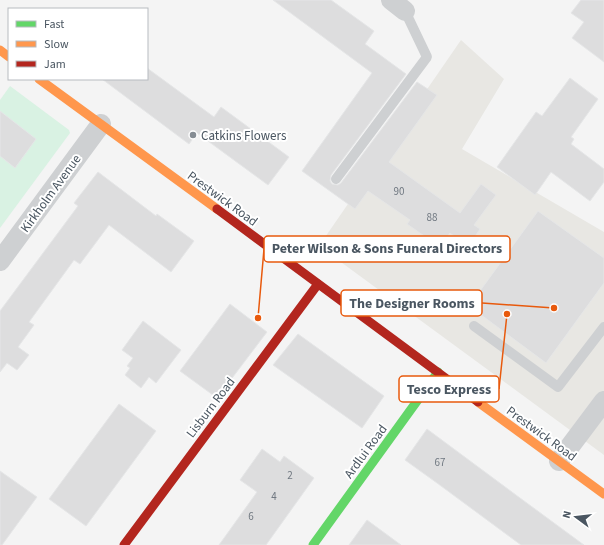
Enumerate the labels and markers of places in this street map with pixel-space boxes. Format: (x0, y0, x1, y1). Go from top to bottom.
place label: Catkins Flowers (201, 127, 287, 145)
marker: Catkins Flowers (188, 130, 198, 140)
callout: Peter Wilson & Sons Funeral Directors (264, 236, 510, 262)
callout: The Designer Rooms (341, 290, 482, 316)
callout: Tesco Express (399, 376, 499, 402)

